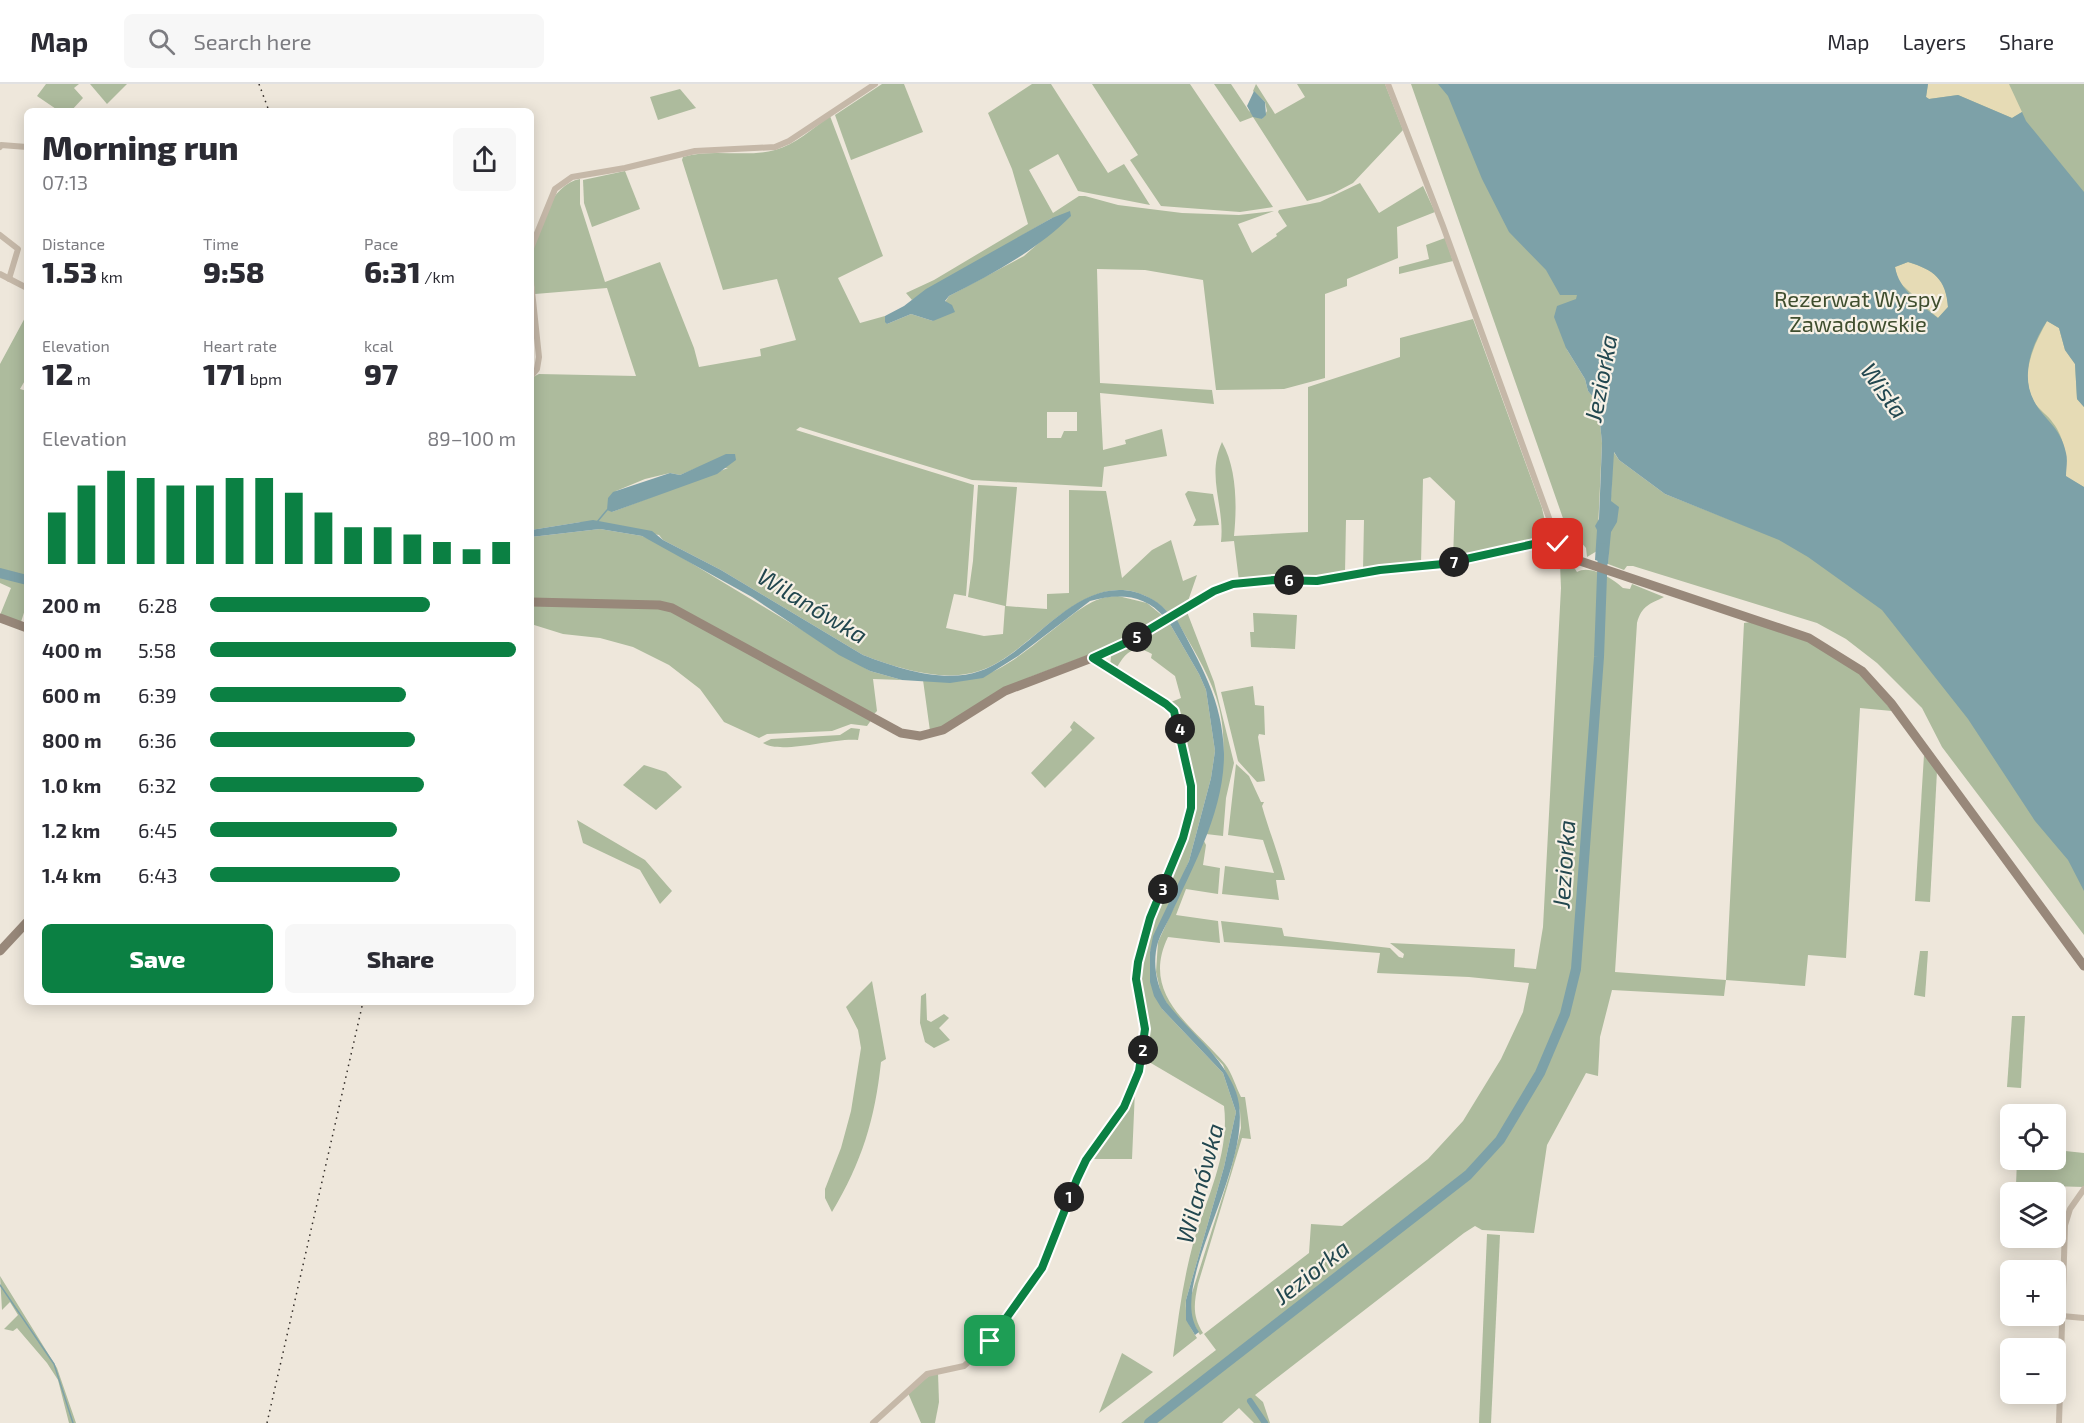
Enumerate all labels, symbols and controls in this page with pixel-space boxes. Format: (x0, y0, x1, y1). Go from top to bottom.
search box (124, 14, 544, 68)
text: Map (30, 24, 88, 58)
icon: search (145, 25, 178, 58)
text: Search here (193, 28, 312, 54)
text: Map (1827, 29, 1869, 54)
text: Layers (1902, 29, 1966, 54)
text: Share (1999, 29, 2054, 54)
text: Morning run (42, 127, 239, 167)
button: share (453, 128, 516, 191)
text: 07:13 (42, 170, 88, 194)
text: Distance (42, 234, 105, 253)
text: Time (203, 234, 239, 253)
text: Pace (364, 234, 398, 253)
text: 1.53 (42, 253, 97, 289)
text: 9:58 (203, 253, 265, 289)
text: 6:31 (364, 253, 421, 289)
text: km (97, 267, 123, 286)
text: /km (421, 267, 455, 286)
park label: Rezerwat Wyspy Zawadowskie (1774, 285, 1942, 336)
water label: Jeziorka (1577, 332, 1623, 425)
text: Elevation (42, 336, 110, 355)
text: Heart rate (203, 336, 277, 355)
text: kcal (364, 336, 393, 355)
text: 12 (42, 355, 73, 391)
text: 171 (203, 355, 246, 391)
text: 97 (364, 355, 398, 391)
water label: Wisła (1855, 357, 1915, 423)
text: m (73, 369, 91, 388)
text: bpm (246, 369, 282, 388)
text: Elevation (42, 426, 127, 450)
text: 89–100 m (427, 426, 516, 450)
pin (1532, 518, 1583, 569)
icon: check (1541, 527, 1574, 560)
pin: 7 (1439, 547, 1469, 577)
text: 7 (1450, 552, 1458, 571)
water label: Wilanówka (753, 561, 873, 649)
pin: 6 (1274, 565, 1304, 595)
text: 6 (1284, 570, 1294, 589)
text: 200 m (42, 593, 101, 617)
text: 6:28 (138, 593, 178, 617)
pin: 5 (1122, 622, 1152, 652)
text: 5 (1133, 627, 1141, 646)
text: 400 m (42, 638, 102, 662)
text: 5:58 (138, 638, 176, 662)
text: 600 m (42, 683, 101, 707)
text: 6:39 (138, 683, 177, 707)
pin: 4 (1165, 714, 1195, 744)
text: 4 (1175, 719, 1185, 738)
text: 800 m (42, 728, 102, 752)
text: 6:36 (138, 728, 177, 752)
text: 1.0 km (42, 773, 101, 797)
text: 6:32 (138, 773, 177, 797)
text: 1.2 km (42, 818, 100, 842)
text: 6:45 (138, 818, 177, 842)
water label: Jeziorka (1545, 819, 1581, 910)
text: 1.4 km (42, 863, 101, 887)
text: 6:43 (138, 863, 178, 887)
pin: 3 (1148, 874, 1178, 904)
text: 3 (1158, 879, 1168, 898)
button: Save (42, 924, 273, 993)
button: Share (285, 924, 516, 993)
pin: 2 (1128, 1035, 1158, 1065)
text: 2 (1138, 1040, 1148, 1059)
map controls (2000, 1104, 2066, 1404)
button: locate (2000, 1104, 2066, 1170)
water label: Wilanówka (1169, 1120, 1229, 1246)
pin: 1 (1054, 1182, 1084, 1212)
button: layers (2000, 1182, 2066, 1248)
text: 1 (1066, 1187, 1072, 1206)
water label: Jeziorka (1267, 1232, 1355, 1310)
button: + (2000, 1260, 2066, 1326)
pin (964, 1315, 1015, 1366)
icon: arrive (973, 1324, 1006, 1357)
button: − (2000, 1338, 2066, 1404)

